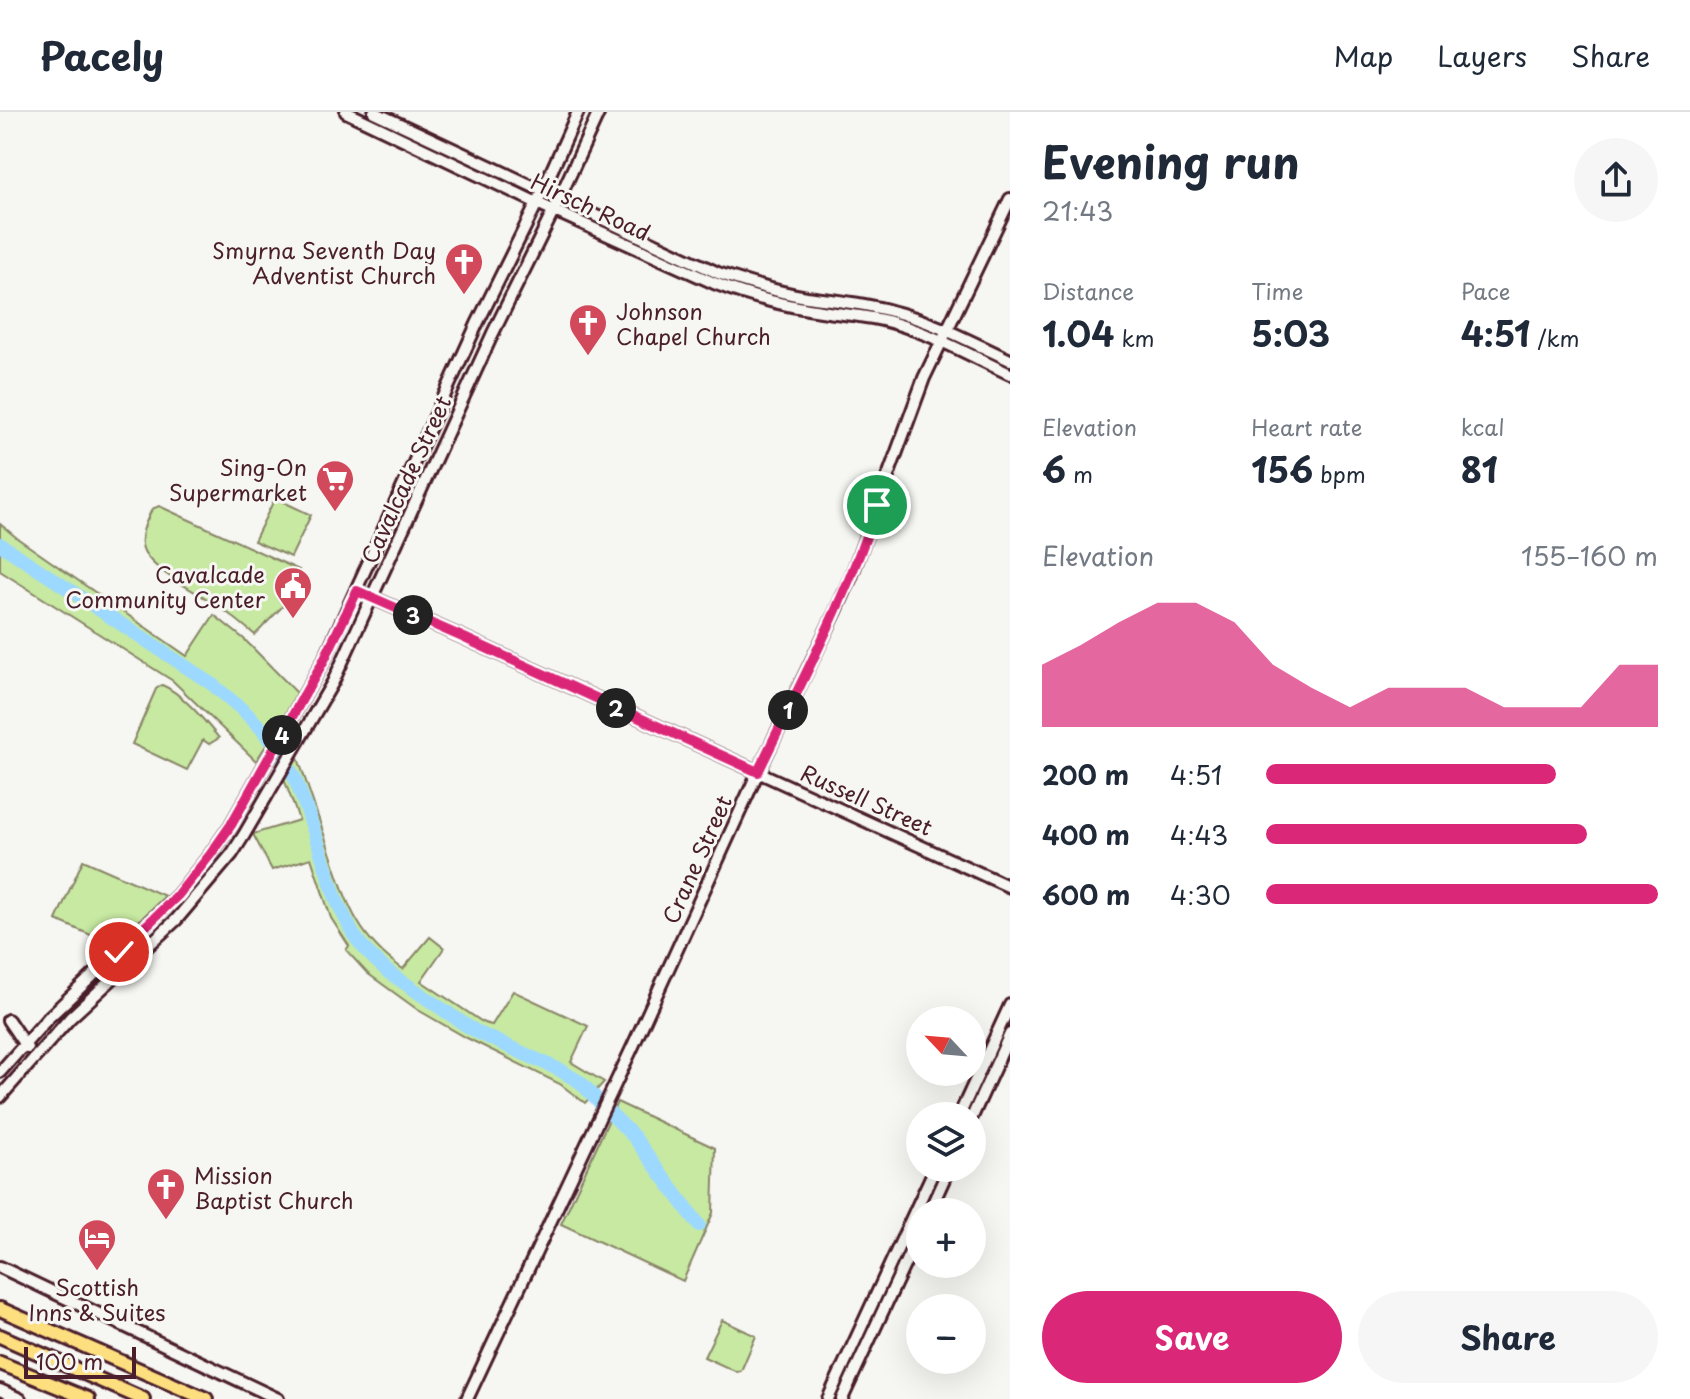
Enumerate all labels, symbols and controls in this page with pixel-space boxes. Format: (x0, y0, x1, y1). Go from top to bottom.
text: Pacely (40, 27, 164, 84)
text: Map (1333, 34, 1393, 77)
text: Layers (1437, 34, 1527, 77)
text: Share (1571, 34, 1650, 77)
text: Evening run (1042, 128, 1300, 194)
button: share (1574, 138, 1658, 222)
street label: Hirsch Road (526, 164, 656, 248)
text: 21:43 (1042, 191, 1113, 230)
place label: Smyrna Seventh Day Adventist Church (212, 233, 436, 291)
church icon: Smyrna Seventh Day Adventist Church (443, 241, 485, 296)
text: Distance (1042, 274, 1134, 307)
text: Time (1251, 274, 1303, 307)
text: Pace (1461, 274, 1510, 307)
place label: Johnson Chapel Church (616, 294, 771, 352)
church icon: Johnson Chapel Church (567, 302, 609, 357)
text: 1.04 (1042, 307, 1114, 359)
text: 5:03 (1251, 307, 1330, 359)
text: 4:51 (1461, 307, 1530, 359)
text: km (1114, 321, 1155, 354)
text: /km (1530, 321, 1580, 354)
street label: Cavalcade Street (352, 390, 458, 568)
text: Elevation (1042, 410, 1137, 443)
text: Heart rate (1251, 410, 1362, 443)
text: kcal (1461, 410, 1505, 443)
text: 6 (1042, 443, 1066, 495)
text: 156 (1251, 443, 1313, 495)
text: 81 (1461, 443, 1498, 495)
place label: Sing-On Supermarket (169, 450, 307, 508)
text: m (1066, 457, 1093, 490)
text: bpm (1313, 457, 1366, 490)
supermarket icon: Sing-On Supermarket (314, 458, 356, 513)
pin (843, 471, 911, 539)
icon: arrive (855, 483, 899, 527)
text: Elevation (1042, 536, 1154, 575)
text: 155–160 m (1521, 536, 1658, 575)
place label: Cavalcade Community Center (65, 557, 266, 615)
public building icon: Cavalcade Community Center (272, 565, 314, 620)
pin: 3 (393, 595, 433, 635)
text: 3 (406, 598, 420, 631)
pin: 2 (596, 688, 636, 728)
pin: 1 (768, 690, 808, 730)
text: 2 (608, 691, 624, 724)
text: 1 (783, 693, 793, 726)
pin: 4 (262, 715, 302, 755)
text: 4 (275, 718, 289, 751)
street label: Russell Street (796, 755, 938, 843)
text: 200 m (1042, 755, 1129, 794)
text: 4:51 (1170, 755, 1222, 794)
street label: Crane Street (653, 789, 739, 929)
text: 400 m (1042, 815, 1130, 854)
text: 4:43 (1170, 815, 1228, 854)
text: 600 m (1042, 875, 1130, 914)
text: 4:30 (1170, 875, 1231, 914)
pin (85, 918, 153, 986)
icon: check (97, 930, 141, 974)
north arrow (906, 1006, 986, 1086)
map controls (906, 1006, 986, 1374)
button: layers (906, 1102, 986, 1182)
place label: Mission Baptist Church (194, 1158, 353, 1216)
church icon: Mission Baptist Church (145, 1166, 187, 1221)
button: + (906, 1198, 986, 1278)
hotel icon: Scottish Inns & Suites (76, 1217, 118, 1272)
place label: Scottish Inns & Suites (28, 1270, 166, 1328)
button: Save (1042, 1291, 1342, 1383)
button: Share (1358, 1291, 1658, 1383)
button: − (906, 1294, 986, 1374)
scale bar (24, 1343, 136, 1379)
text: 100 m (36, 1344, 103, 1377)

